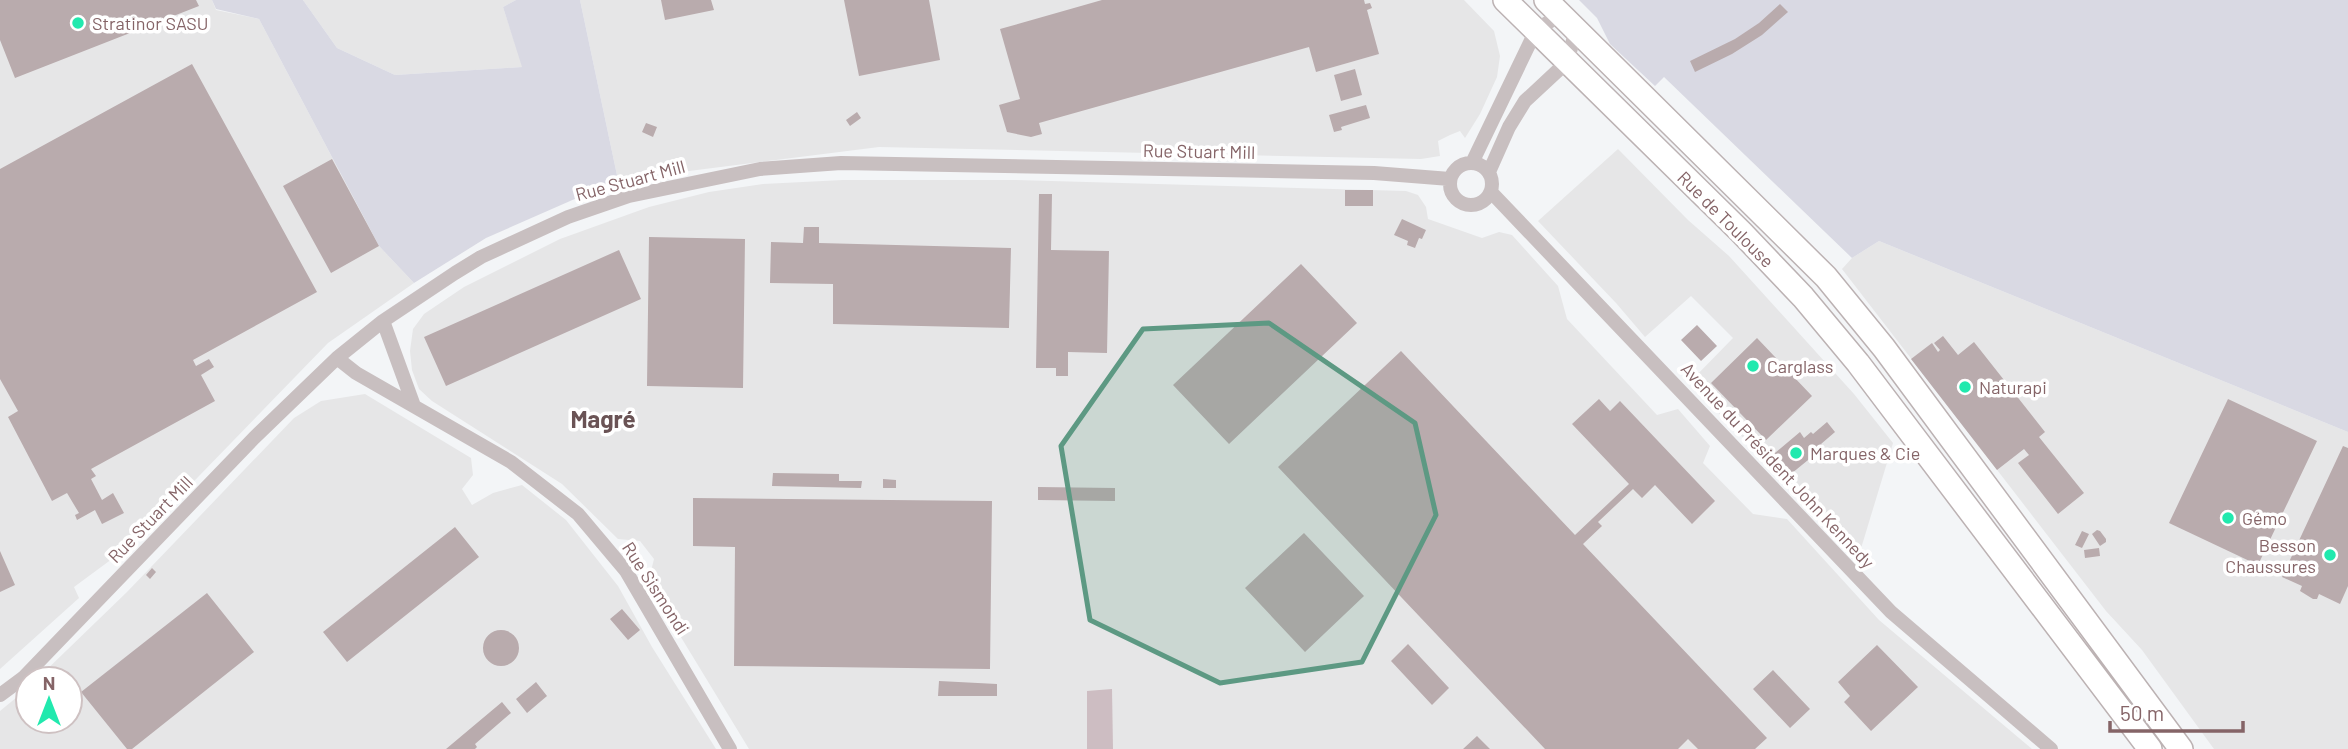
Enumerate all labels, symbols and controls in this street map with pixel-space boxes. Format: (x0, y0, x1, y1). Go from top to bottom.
place label: Stratinor SASU (92, 12, 208, 34)
marker: Stratinor SASU (70, 15, 86, 31)
street label: Rue Stuart Mill (1143, 139, 1255, 163)
street label: Rue Stuart Mill (573, 155, 687, 205)
street label: Rue de Toulouse (1673, 166, 1779, 272)
place label: Carglass (1767, 355, 1833, 377)
street label: Avenue du Président John Kennedy (1677, 357, 1879, 573)
marker: Carglass (1745, 358, 1761, 374)
place label: Naturapi (1979, 376, 2047, 398)
marker: Naturapi (1957, 379, 1973, 395)
district label: Magré (570, 404, 636, 433)
place label: Marques & Cie (1810, 442, 1920, 464)
marker: Marques & Cie (1788, 445, 1804, 461)
street label: Rue Stuart Mill (103, 471, 197, 567)
place label: Gémo (2242, 507, 2287, 529)
marker: Gémo (2220, 510, 2236, 526)
place label: Besson Chaussures (2225, 534, 2316, 577)
street label: Rue Sismondi (618, 537, 694, 639)
marker: Besson Chaussures (2322, 547, 2338, 563)
north arrow (14, 665, 84, 735)
text: N (43, 671, 55, 694)
scale bar (2110, 690, 2243, 734)
text: 50 m (2120, 700, 2164, 725)

